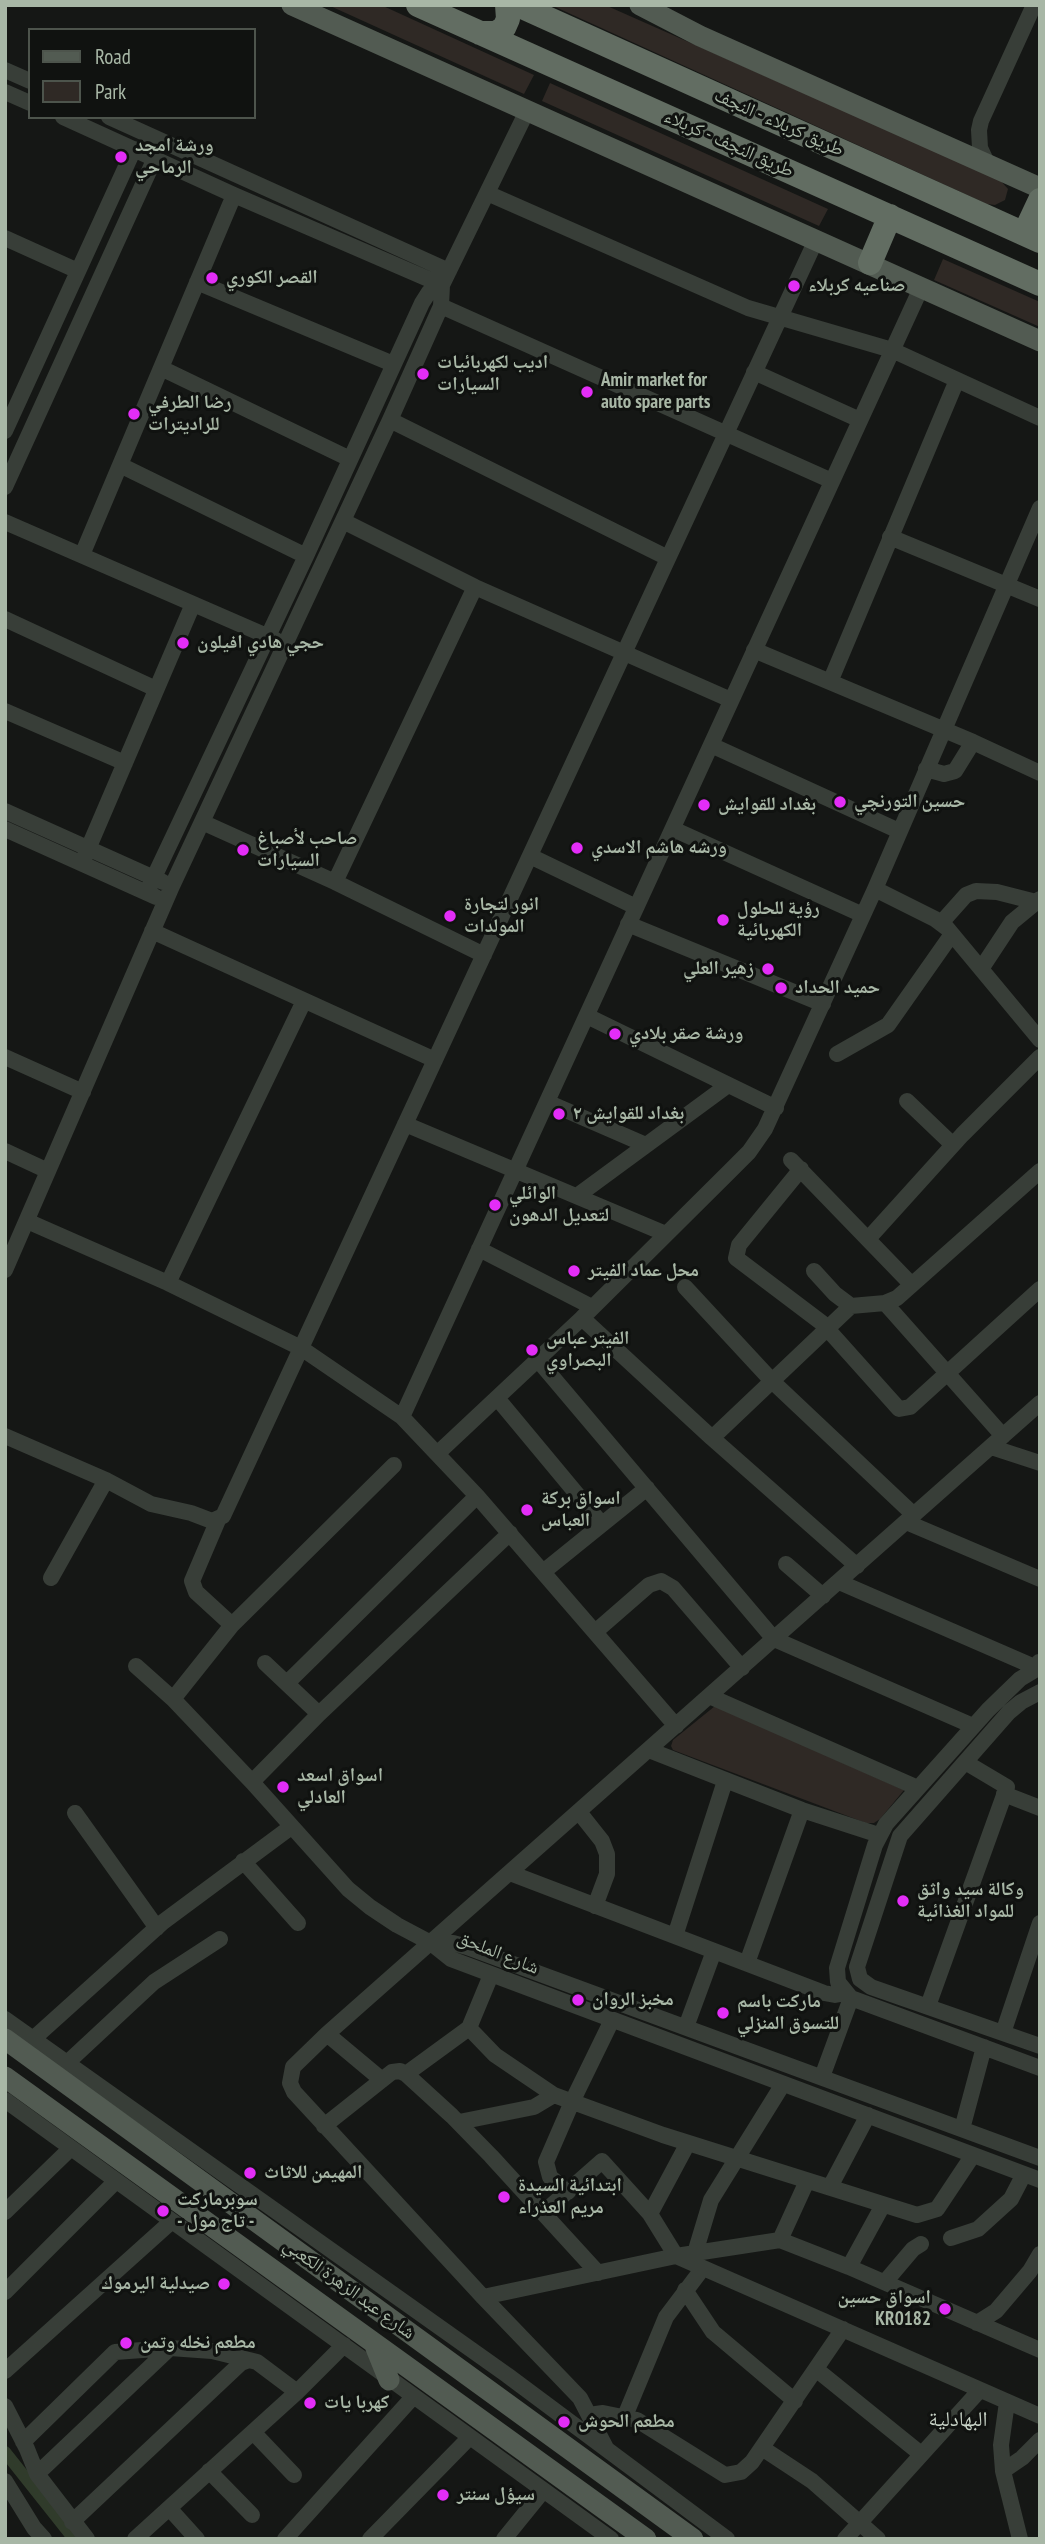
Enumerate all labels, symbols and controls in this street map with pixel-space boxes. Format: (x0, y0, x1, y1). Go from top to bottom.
legend (28, 28, 256, 119)
text: Road (95, 43, 131, 70)
text: Park (95, 78, 126, 105)
street label: طريق كربلاء - النجف (711, 84, 847, 162)
street label: طريق النجف - كربلاء (661, 105, 797, 183)
place label: ورشة امجد الرماحي (135, 135, 214, 179)
marker: ورشة امجد الرماحي (113, 149, 129, 165)
place label: القصر الكوري (226, 267, 318, 289)
marker: القصر الكوري (204, 270, 220, 286)
place label: صناعيه كربلاء (808, 275, 905, 297)
marker: صناعيه كربلاء (786, 278, 802, 294)
place label: اديب لكهربائيات السيارات (437, 352, 548, 396)
marker: اديب لكهربائيات السيارات (415, 366, 431, 382)
place label: Amir market for auto spare parts (601, 370, 710, 414)
marker: Amir market for auto spare parts (579, 384, 595, 400)
place label: رضا الطرفي للراديترات (148, 392, 231, 436)
marker: رضا الطرفي للراديترات (126, 406, 142, 422)
place label: حجي هادي افيلون (197, 632, 324, 654)
marker: حجي هادي افيلون (175, 635, 191, 651)
place label: حسين التورنچي (854, 791, 965, 813)
place label: بغداد للقوايش (718, 794, 816, 816)
marker: حسين التورنچي (832, 794, 848, 810)
marker: بغداد للقوايش (696, 797, 712, 813)
place label: صاحب لأصباغ السيارات (257, 828, 357, 872)
place label: ورشه هاشم الاسدي (591, 837, 727, 859)
marker: ورشه هاشم الاسدي (569, 840, 585, 856)
marker: صاحب لأصباغ السيارات (235, 842, 251, 858)
place label: انور لتجارة المولدات (464, 894, 539, 938)
place label: رؤية للحلول الكهربائية (737, 898, 820, 942)
marker: انور لتجارة المولدات (442, 908, 458, 924)
marker: رؤية للحلول الكهربائية (715, 912, 731, 928)
place label: زهير العلي (683, 958, 754, 980)
marker: زهير العلي (760, 961, 776, 977)
place label: حميد الحداد (795, 977, 880, 999)
marker: حميد الحداد (773, 980, 789, 996)
place label: ورشة صقر بلادي (629, 1023, 744, 1045)
marker: ورشة صقر بلادي (607, 1026, 623, 1042)
place label: بغداد للقوايش ٢ (573, 1103, 684, 1125)
marker: بغداد للقوايش ٢ (551, 1106, 567, 1122)
place label: الوائلي لتعديل الدهون (509, 1183, 609, 1227)
marker: الوائلي لتعديل الدهون (487, 1197, 503, 1213)
place label: محل عماد الفيتر (588, 1260, 699, 1282)
marker: محل عماد الفيتر (566, 1263, 582, 1279)
place label: الفيتر عباس البصراوي (546, 1328, 629, 1372)
marker: الفيتر عباس البصراوي (524, 1342, 540, 1358)
place label: اسواق بركة العباس (541, 1488, 621, 1532)
marker: اسواق بركة العباس (519, 1502, 535, 1518)
place label: اسواق اسعد العادلي (297, 1765, 383, 1809)
marker: اسواق اسعد العادلي (275, 1779, 291, 1795)
place label: وكالة سيد واثق للمواد الغذائية (917, 1879, 1024, 1923)
marker: وكالة سيد واثق للمواد الغذائية (895, 1893, 911, 1909)
street label: شارع الملحق (454, 1926, 542, 1980)
place label: مخبز الروان (592, 1989, 674, 2011)
place label: ماركت باسم للتسوق المنزلي (737, 1991, 839, 2035)
marker: مخبز الروان (570, 1992, 586, 2008)
marker: ماركت باسم للتسوق المنزلي (715, 2005, 731, 2021)
place label: المهيمن للاثاث (264, 2162, 362, 2184)
marker: المهيمن للاثاث (242, 2165, 258, 2181)
place label: ابتدائية السيدة مريم العذراء (518, 2175, 622, 2219)
place label: سوبرماركت - تاج مول - (177, 2189, 258, 2233)
marker: ابتدائية السيدة مريم العذراء (496, 2189, 512, 2205)
marker: سوبرماركت - تاج مول - (155, 2203, 171, 2219)
street label: شارع عبد الزهرة الكعبي (279, 2234, 419, 2344)
place label: صيدلية اليرموك (101, 2273, 210, 2295)
marker: صيدلية اليرموك (216, 2276, 232, 2292)
place label: اسواق حسين KR0182 (838, 2287, 931, 2331)
marker: اسواق حسين KR0182 (937, 2301, 953, 2317)
place label: مطعم نخله وتمن (140, 2332, 256, 2354)
marker: مطعم نخله وتمن (118, 2335, 134, 2351)
place label: كهربا يات (324, 2392, 389, 2414)
marker: كهربا يات (302, 2395, 318, 2411)
district label: البهادلية (928, 2407, 988, 2433)
place label: مطعم الحوش (578, 2411, 675, 2433)
marker: مطعم الحوش (556, 2414, 572, 2430)
place label: سيؤل سنتر (457, 2484, 535, 2506)
marker: سيؤل سنتر (435, 2487, 451, 2503)

